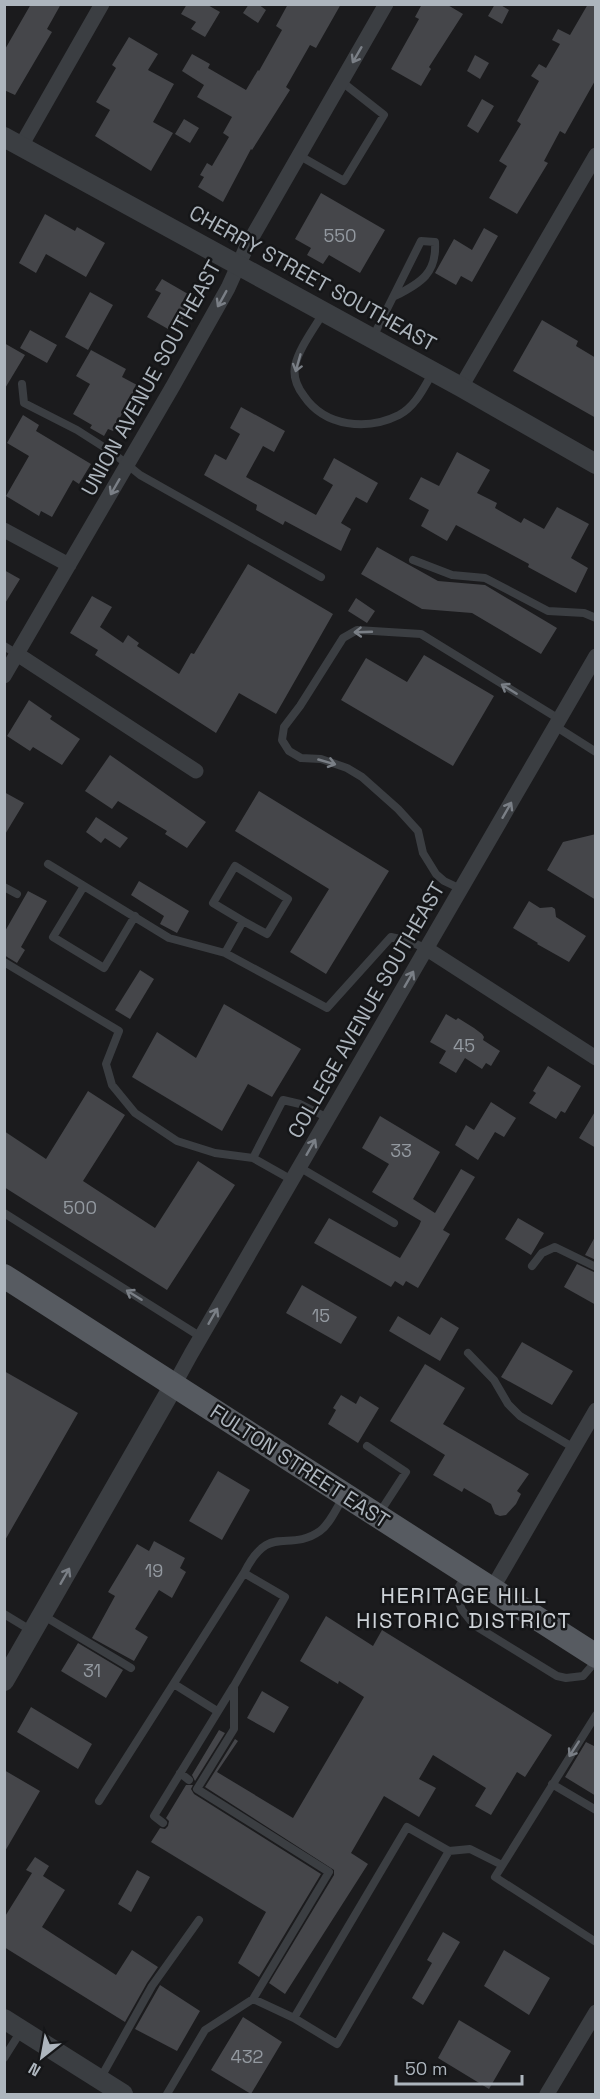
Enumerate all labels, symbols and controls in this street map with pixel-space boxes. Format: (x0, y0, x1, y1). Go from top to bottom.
one-way arrow (351, 46, 363, 63)
street label: CHERRY STREET SOUTHEAST (185, 199, 441, 357)
house number: 550 (323, 224, 357, 247)
street label: UNION AVENUE SOUTHEAST (75, 256, 227, 500)
one-way arrow (216, 290, 228, 307)
one-way arrow (292, 353, 303, 372)
one-way arrow (108, 478, 120, 495)
one-way arrow (354, 627, 373, 638)
one-way arrow (501, 682, 518, 694)
one-way arrow (317, 757, 336, 768)
one-way arrow (501, 802, 513, 819)
street label: COLLEGE AVENUE SOUTHEAST (281, 877, 451, 1143)
one-way arrow (403, 971, 415, 988)
house number: 45 (453, 1034, 475, 1057)
one-way arrow (305, 1139, 317, 1156)
house number: 33 (390, 1139, 412, 1162)
house number: 500 (63, 1196, 97, 1219)
one-way arrow (125, 1288, 142, 1301)
house number: 15 (312, 1304, 330, 1327)
one-way arrow (207, 1308, 219, 1325)
street label: FULTON STREET EAST (205, 1398, 395, 1534)
house number: 19 (145, 1559, 163, 1582)
one-way arrow (60, 1568, 72, 1585)
district label: HERITAGE HILL HISTORIC DISTRICT (356, 1581, 572, 1634)
house number: 31 (83, 1659, 101, 1682)
one-way arrow (567, 1741, 580, 1758)
north arrow (12, 2027, 72, 2087)
house number: 432 (231, 2045, 263, 2068)
scale bar (396, 2048, 522, 2086)
text: 50 m (405, 2057, 447, 2080)
text: N (25, 2058, 45, 2081)

